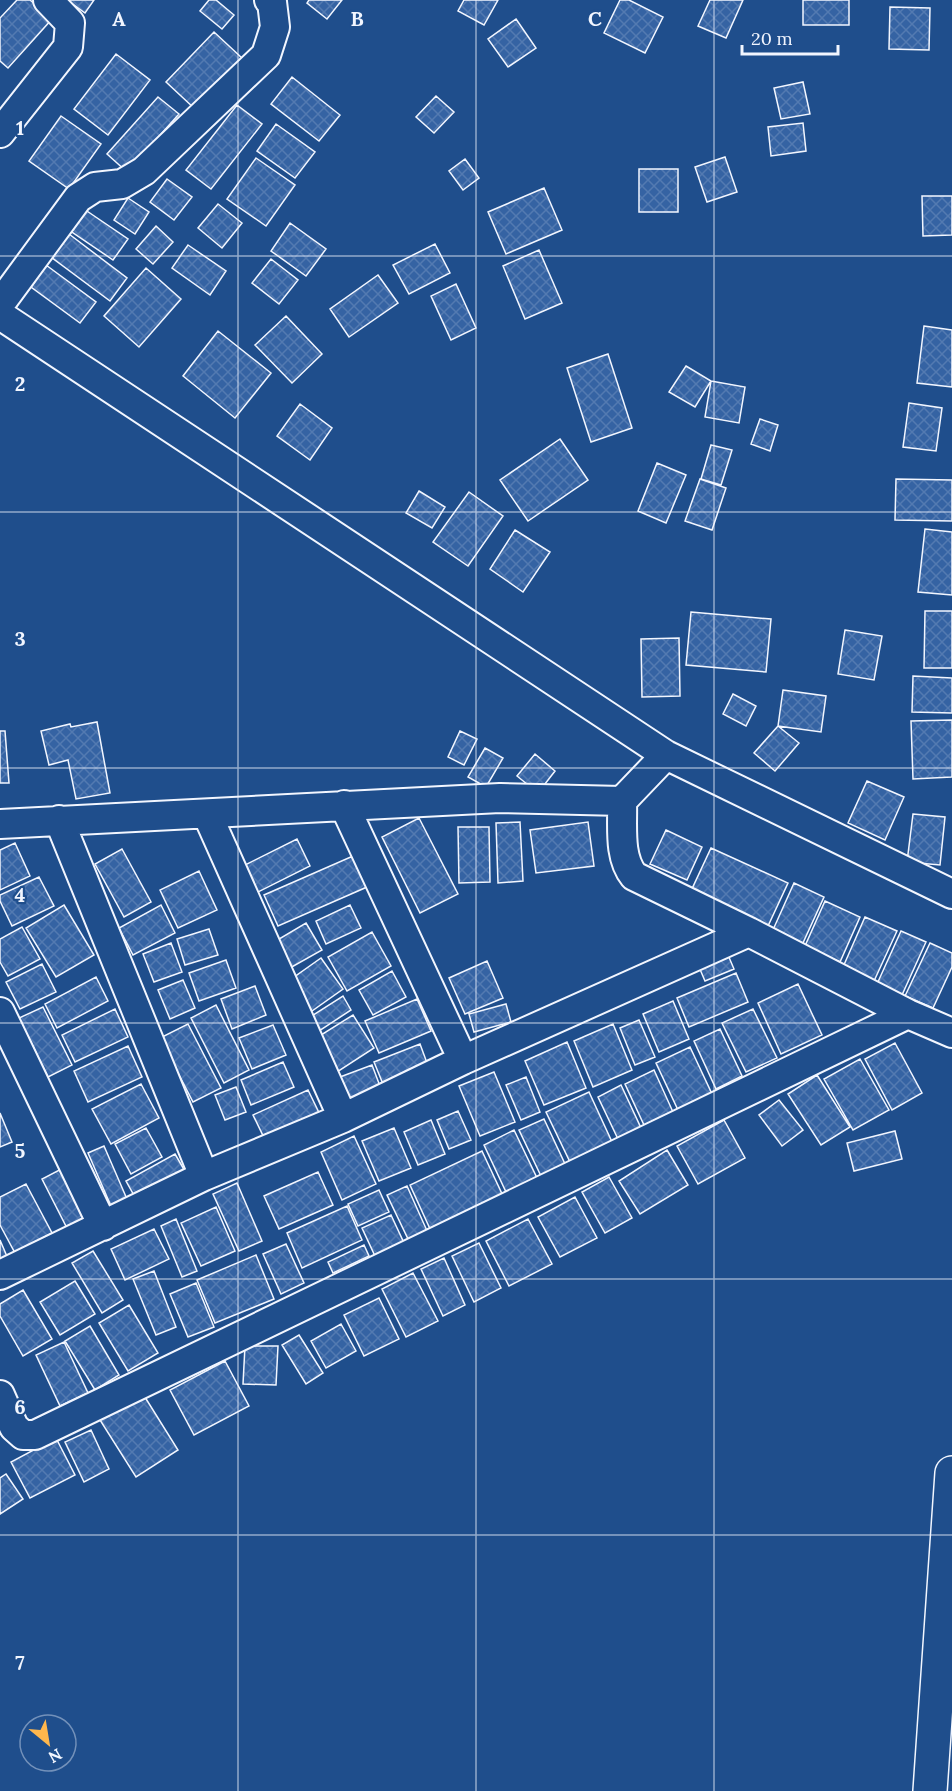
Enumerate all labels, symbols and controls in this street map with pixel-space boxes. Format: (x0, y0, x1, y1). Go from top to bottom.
text: A (112, 6, 126, 31)
text: B (350, 6, 364, 31)
text: C (588, 6, 602, 31)
scale bar (742, 18, 838, 56)
text: 20 m (751, 27, 793, 50)
text: 1 (16, 115, 24, 140)
text: 2 (15, 371, 25, 396)
text: 3 (14, 626, 26, 651)
text: 4 (15, 882, 26, 907)
text: 5 (15, 1138, 26, 1163)
text: 6 (14, 1394, 26, 1419)
text: 7 (15, 1650, 25, 1675)
north arrow (18, 1713, 78, 1773)
text: N (45, 1744, 66, 1768)

